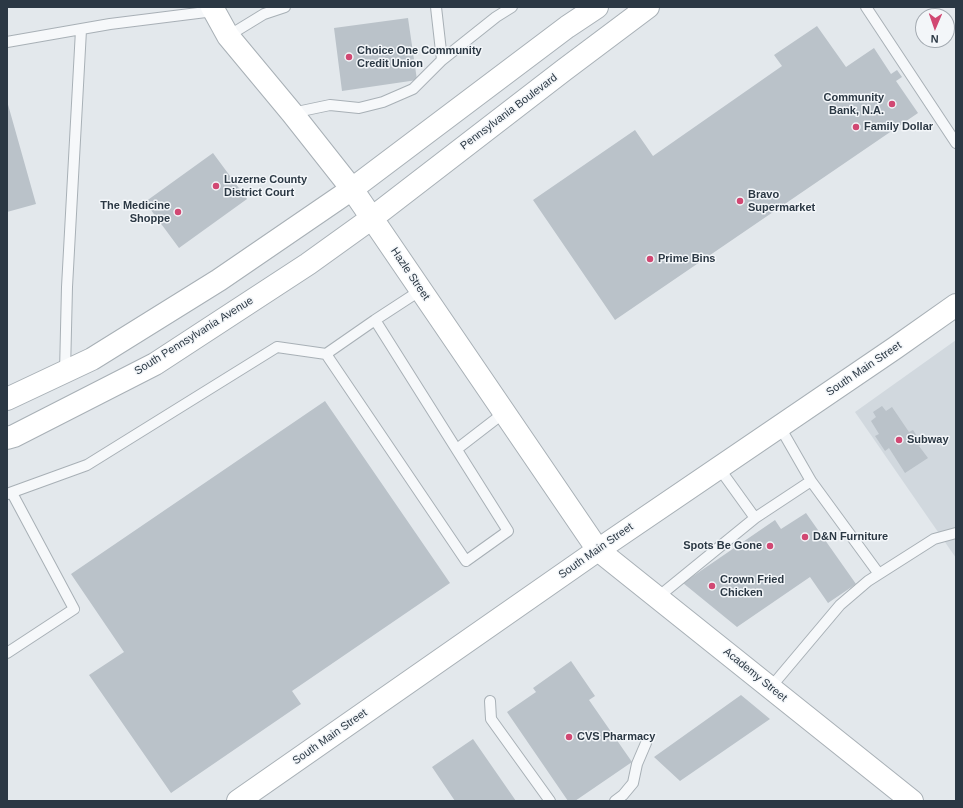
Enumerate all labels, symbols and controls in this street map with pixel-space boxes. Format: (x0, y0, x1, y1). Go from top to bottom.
north arrow (915, 8, 955, 48)
text: N (930, 33, 939, 45)
place label: Choice One Community Credit Union (357, 44, 482, 70)
marker: Choice One Community Credit Union (344, 52, 354, 62)
street label: Pennsylvania Boulevard (458, 71, 560, 153)
place label: Community Bank, N.A. (824, 91, 884, 117)
marker: Community Bank, N.A. (887, 99, 897, 109)
place label: Family Dollar (864, 120, 933, 134)
marker: Family Dollar (851, 122, 861, 132)
place label: Luzerne County District Court (224, 173, 307, 199)
marker: Luzerne County District Court (211, 181, 221, 191)
place label: Bravo Supermarket (748, 188, 815, 214)
marker: Bravo Supermarket (735, 196, 745, 206)
place label: The Medicine Shoppe (100, 199, 170, 225)
marker: The Medicine Shoppe (173, 207, 183, 217)
street label: Hazle Street (388, 245, 432, 303)
place label: Prime Bins (658, 252, 715, 266)
marker: Prime Bins (645, 254, 655, 264)
street label: South Pennsylvania Avenue (132, 294, 256, 378)
street label: South Main Street (824, 339, 904, 399)
place label: Subway (907, 433, 949, 447)
marker: Subway (894, 435, 904, 445)
street label: South Main Street (556, 520, 636, 582)
place label: D&N Furniture (813, 530, 888, 544)
marker: D&N Furniture (800, 532, 810, 542)
place label: Spots Be Gone (683, 539, 762, 553)
marker: Spots Be Gone (765, 541, 775, 551)
place label: Crown Fried Chicken (720, 573, 784, 599)
marker: Crown Fried Chicken (707, 581, 717, 591)
street label: Academy Street (720, 645, 790, 705)
street label: South Main Street (290, 706, 370, 768)
place label: CVS Pharmacy (577, 730, 655, 744)
marker: CVS Pharmacy (564, 732, 574, 742)

